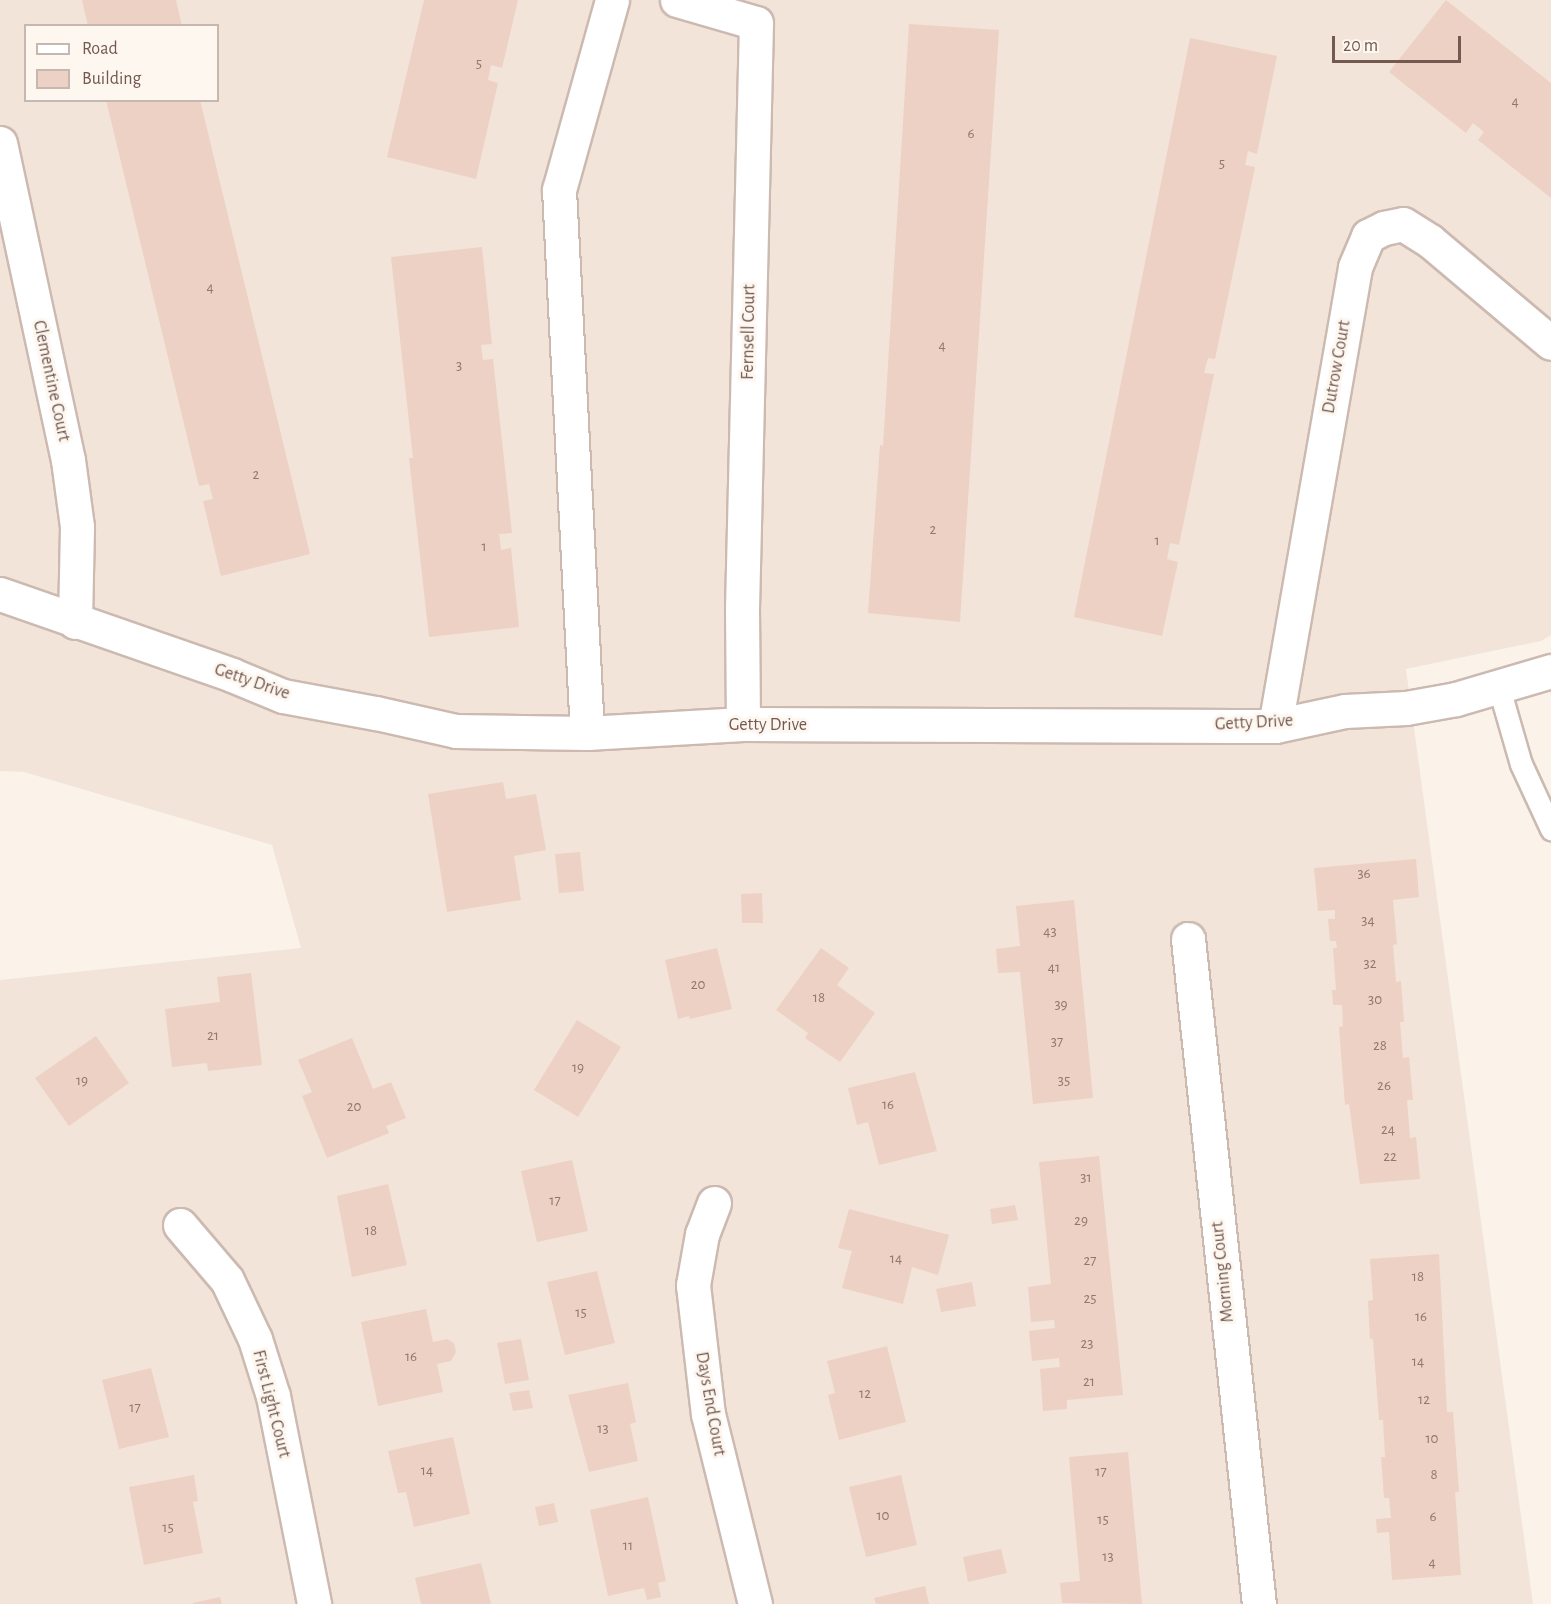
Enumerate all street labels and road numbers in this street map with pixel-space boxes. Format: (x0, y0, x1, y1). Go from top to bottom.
street label: Fernsell Court (737, 284, 761, 380)
street label: Clementine Court (28, 319, 74, 443)
street label: Dutrow Court (1318, 319, 1356, 415)
street label: Getty Drive (211, 659, 293, 705)
street label: Getty Drive (1214, 710, 1294, 736)
street label: Getty Drive (729, 714, 807, 736)
street label: Morning Court (1207, 1220, 1239, 1324)
street label: First Light Court (247, 1348, 295, 1460)
street label: Days End Court (690, 1350, 730, 1458)

